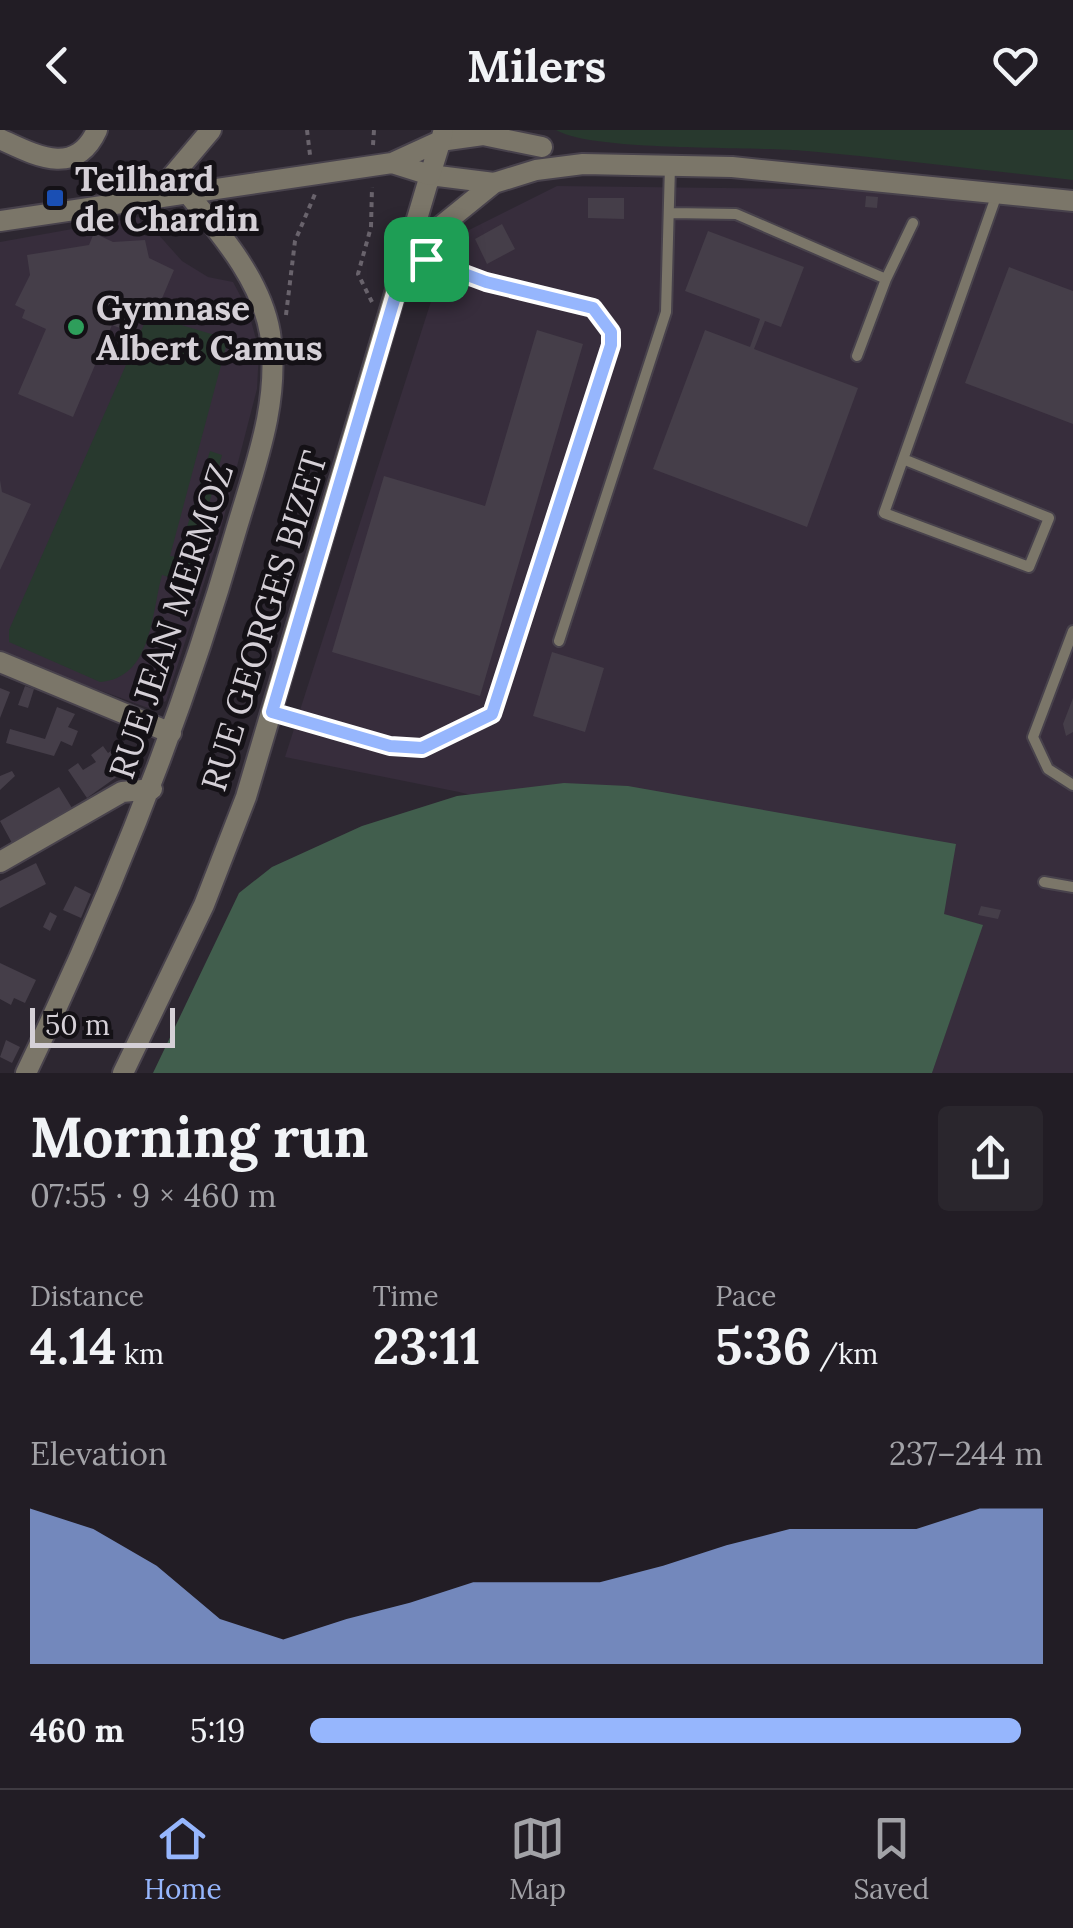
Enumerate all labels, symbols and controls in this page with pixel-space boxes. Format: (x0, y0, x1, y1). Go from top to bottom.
text: Milers (467, 37, 606, 94)
icon: back (30, 38, 85, 93)
icon: heart (988, 38, 1043, 93)
place label: Teilhard de Chardin (75, 156, 259, 241)
marker: Teilhard de Chardin (44, 187, 66, 209)
pin (384, 217, 469, 302)
icon: arrive (399, 232, 454, 287)
place label: Gymnase Albert Camus (96, 285, 323, 370)
marker: Gymnase Albert Camus (65, 316, 87, 338)
street label: RUE GEORGES BIZET (191, 446, 337, 796)
street label: RUE JEAN MERMOZ (99, 458, 243, 784)
scale bar (30, 1003, 175, 1048)
text: 50 m (45, 1007, 110, 1043)
text: Morning run (30, 1102, 368, 1172)
button: share (938, 1106, 1043, 1211)
text: 07:55 · 9 × 460 m (30, 1175, 277, 1216)
text: Distance (30, 1278, 144, 1314)
text: Time (373, 1278, 439, 1314)
text: Pace (715, 1278, 776, 1314)
text: 4.14 (30, 1314, 117, 1378)
text: 23:11 (373, 1314, 480, 1378)
text: 5:36 (715, 1314, 812, 1378)
text: km (117, 1336, 164, 1372)
text: /km (812, 1336, 878, 1372)
text: Elevation (30, 1433, 167, 1474)
text: 237–244 m (889, 1433, 1043, 1474)
text: 460 m (30, 1710, 124, 1751)
text: 5:19 (190, 1710, 246, 1751)
tab: Home (144, 1811, 222, 1907)
tab: Map (509, 1811, 566, 1907)
tab: Saved (853, 1811, 929, 1907)

